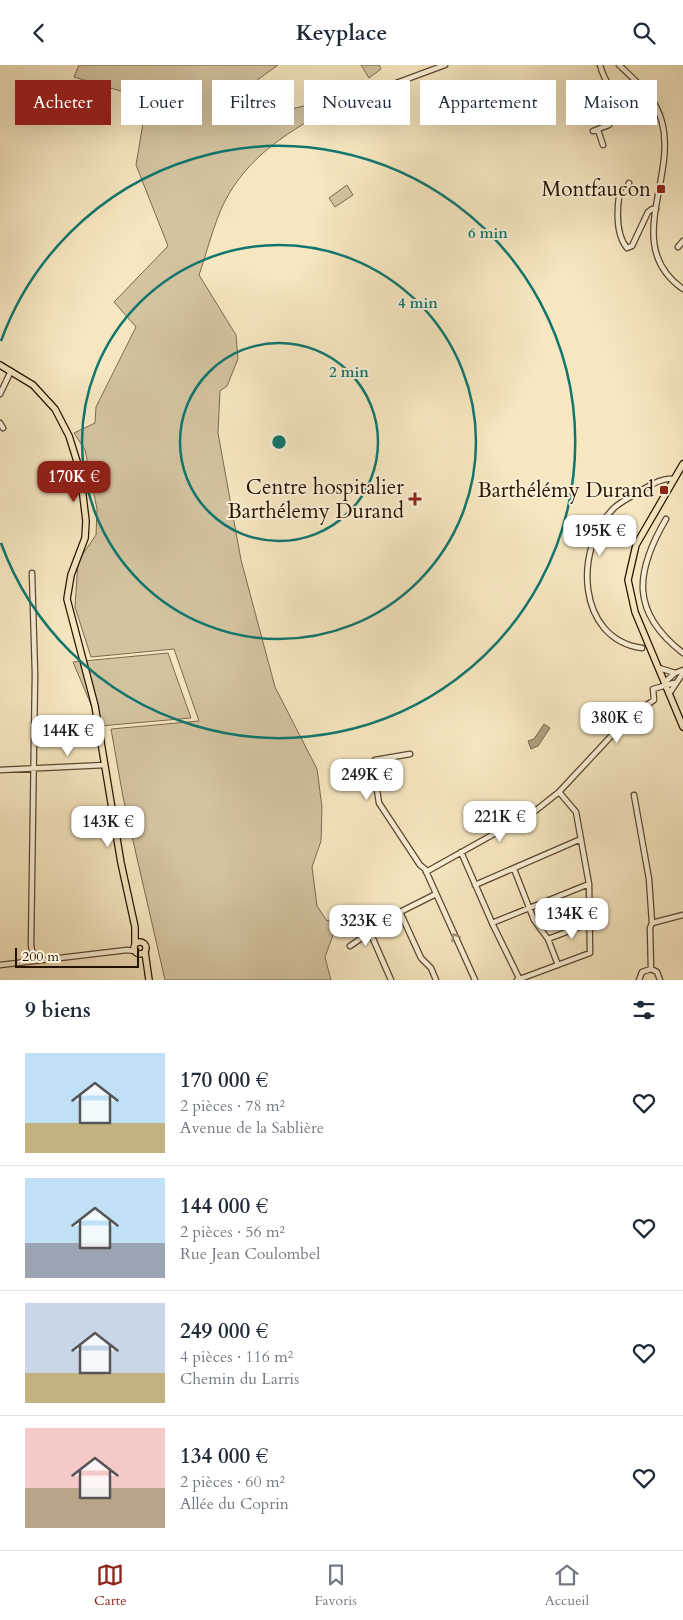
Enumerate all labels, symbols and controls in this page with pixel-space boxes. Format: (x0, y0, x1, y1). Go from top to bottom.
text: Keyplace (296, 18, 387, 48)
icon: back (25, 19, 53, 47)
icon: search (630, 19, 658, 47)
chip: Acheter (15, 80, 111, 125)
chip: Louer (121, 80, 202, 125)
chip: Filtres (212, 80, 294, 125)
chip: Nouveau (304, 80, 410, 125)
chip: Appartement (420, 80, 556, 125)
chip: Maison (566, 80, 657, 125)
place label: Montfaucon (541, 175, 651, 204)
marker: Montfaucon (655, 183, 667, 195)
text: 6 min (468, 223, 508, 243)
text: 4 min (398, 293, 438, 313)
text: 2 min (329, 362, 369, 382)
centre of rings (270, 433, 288, 451)
pin: 170K € (33, 461, 115, 503)
text: 170K € (48, 466, 100, 488)
place label: Centre hospitalier Barthélemy Durand (227, 473, 404, 526)
place label: Barthélémy Durand (477, 476, 654, 505)
marker: Barthélémy Durand (658, 484, 670, 496)
marker: Centre hospitalier Barthélemy Durand (408, 492, 422, 506)
pin: 195K € (559, 515, 641, 557)
text: 195K € (574, 520, 626, 542)
pin: 380K € (576, 701, 658, 744)
text: 380K € (591, 707, 643, 729)
pin: 144K € (27, 715, 109, 757)
text: 144K € (42, 720, 94, 742)
pin: 249K € (326, 759, 408, 801)
text: 249K € (341, 764, 393, 786)
pin: 221K € (459, 801, 541, 843)
pin: 143K € (67, 805, 149, 848)
text: 221K € (474, 806, 526, 828)
text: 143K € (82, 811, 134, 833)
pin: 134K € (531, 897, 613, 940)
text: 134K € (546, 903, 598, 925)
pin: 323K € (325, 905, 407, 947)
text: 323K € (340, 910, 392, 932)
one-way arrow (451, 933, 461, 942)
scale bar (15, 945, 139, 968)
text: 200 m (22, 947, 59, 966)
text: 9 biens (25, 996, 91, 1025)
icon: filters (630, 996, 658, 1024)
text: 170 000 € (180, 1066, 268, 1095)
icon: home (65, 1073, 125, 1133)
icon: heart (630, 1089, 658, 1117)
text: 2 pièces · 78 m² (180, 1095, 285, 1117)
text: Avenue de la Sablière (180, 1117, 324, 1139)
text: 144 000 € (180, 1192, 268, 1221)
icon: home (65, 1198, 125, 1258)
icon: heart (630, 1214, 658, 1242)
text: 2 pièces · 56 m² (180, 1221, 285, 1243)
text: Rue Jean Coulombel (180, 1243, 320, 1265)
text: 249 000 € (180, 1317, 268, 1346)
icon: home (65, 1323, 125, 1383)
icon: heart (630, 1339, 658, 1367)
text: 4 pièces · 116 m² (180, 1346, 293, 1368)
text: Chemin du Larris (180, 1368, 299, 1390)
text: 134 000 € (180, 1442, 268, 1471)
icon: home (65, 1448, 125, 1508)
icon: heart (630, 1464, 658, 1492)
text: 2 pièces · 60 m² (180, 1471, 285, 1493)
text: Allée du Coprin (180, 1493, 289, 1515)
tab: Carte (94, 1561, 127, 1610)
tab: Favoris (314, 1561, 357, 1610)
tab: Accueil (545, 1561, 589, 1610)

